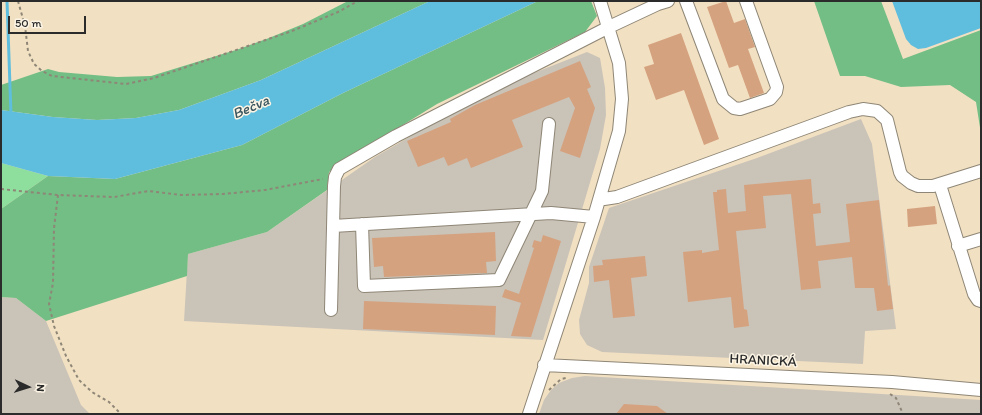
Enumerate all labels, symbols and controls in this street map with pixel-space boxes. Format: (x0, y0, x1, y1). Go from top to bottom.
scale bar (10, 8, 88, 34)
text: 50 m (15, 16, 41, 30)
water label: Bečva (230, 92, 272, 124)
street label: HRANICKÁ (729, 351, 797, 371)
north arrow (8, 367, 48, 407)
text: N (34, 384, 47, 392)

